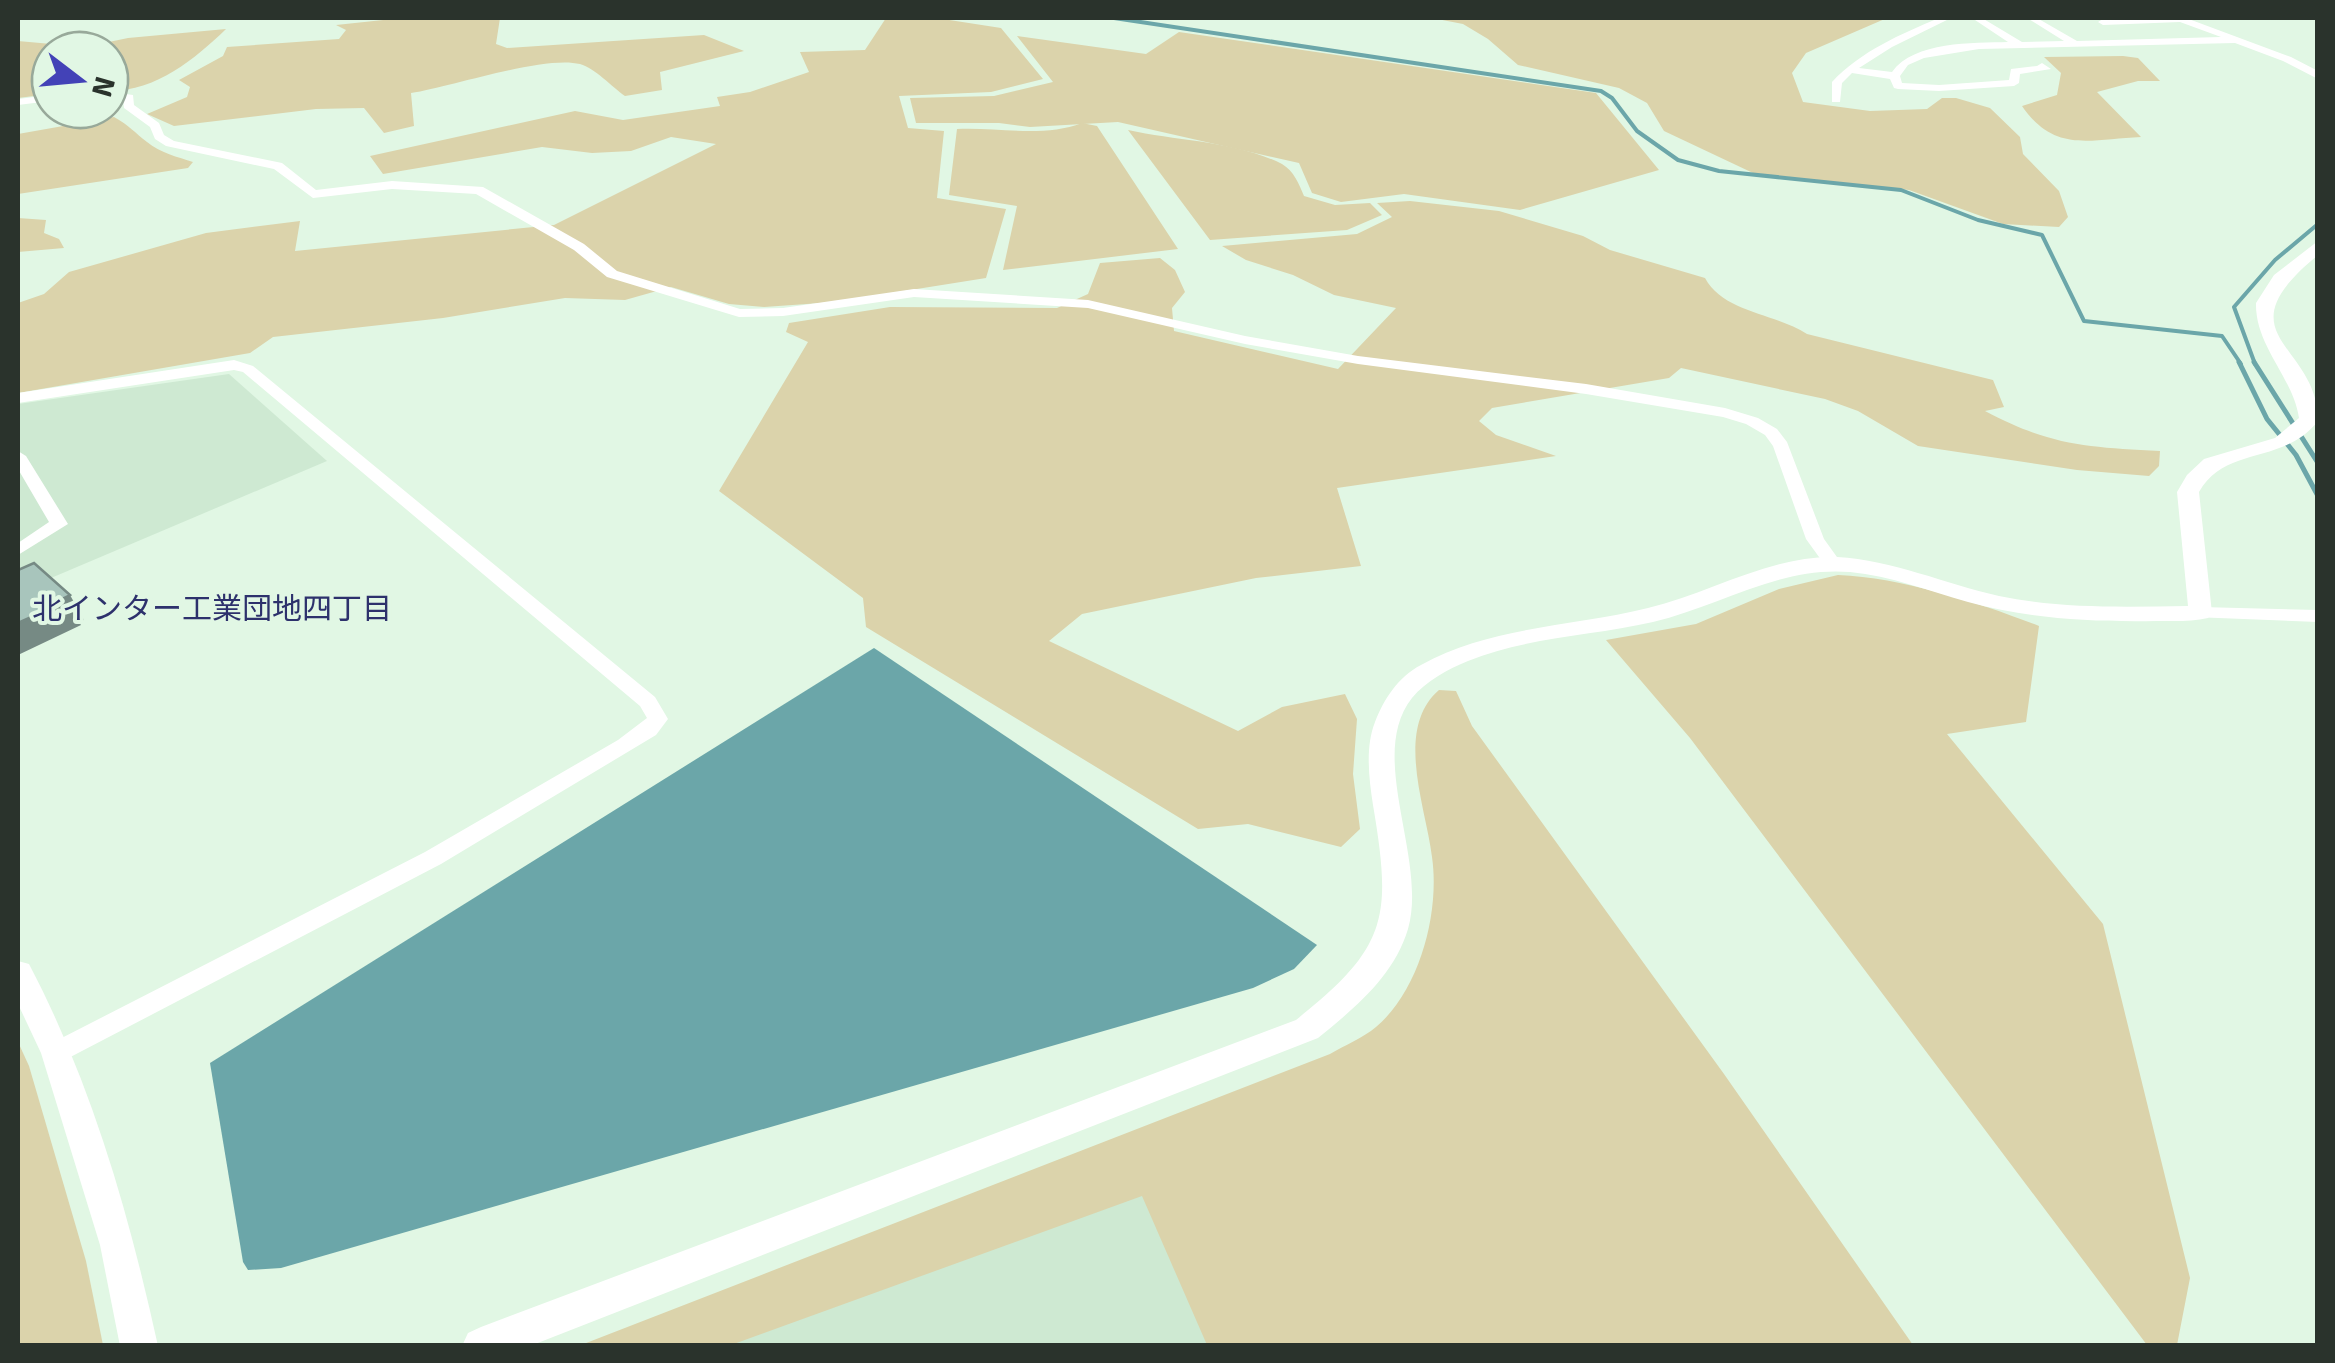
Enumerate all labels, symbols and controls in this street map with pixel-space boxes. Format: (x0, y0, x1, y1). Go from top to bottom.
north arrow (30, 30, 130, 130)
text: N (84, 73, 122, 101)
district label: 北インター工業団地四丁目 (32, 591, 392, 628)

